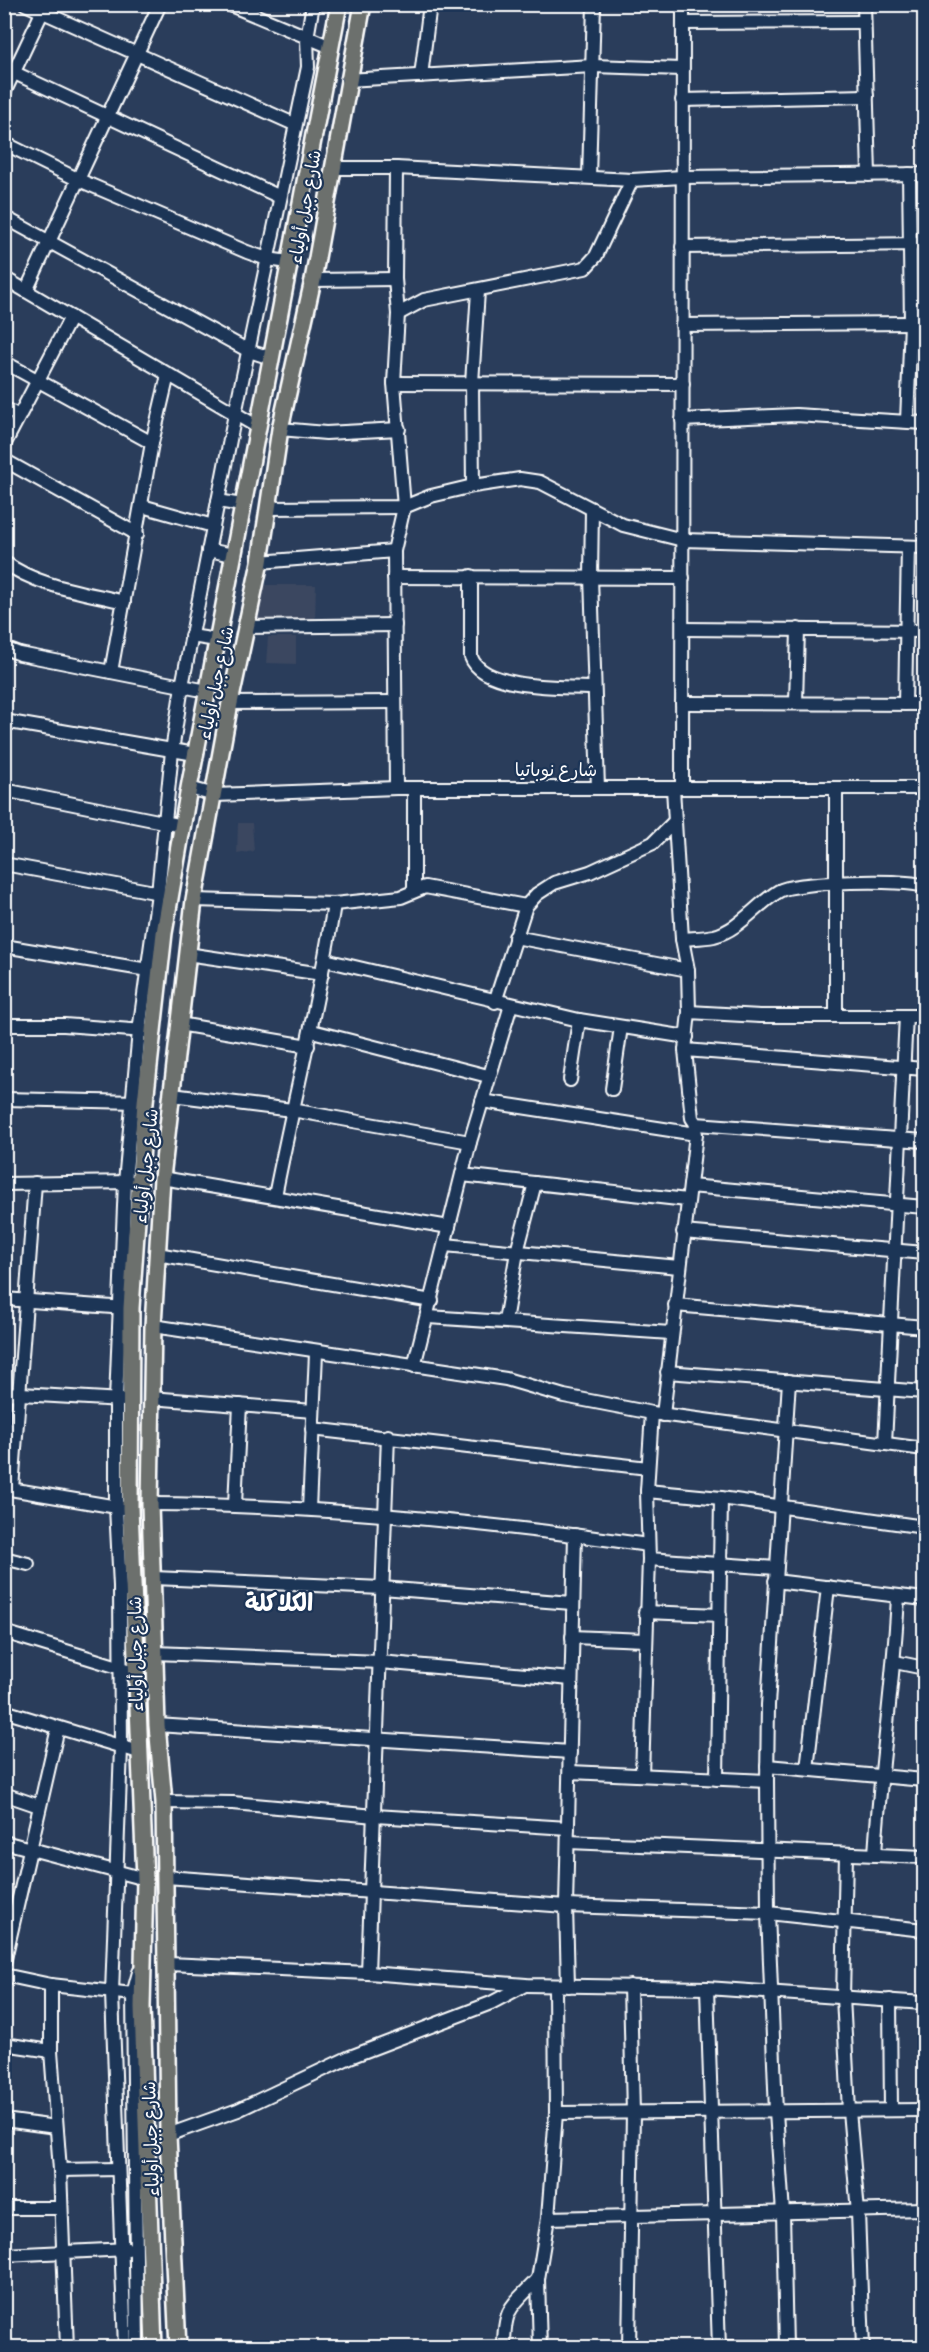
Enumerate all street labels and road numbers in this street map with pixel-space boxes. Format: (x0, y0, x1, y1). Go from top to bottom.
street label: شارع جبل أولياء (284, 148, 327, 266)
street label: شارع جبل أولياء (193, 624, 240, 742)
street label: شارع نوباتيا (515, 759, 597, 782)
street label: شارع جبل أولياء (129, 1107, 164, 1225)
street label: شارع جبل أولياء (124, 1596, 149, 1712)
street label: شارع جبل أولياء (138, 2081, 165, 2197)

